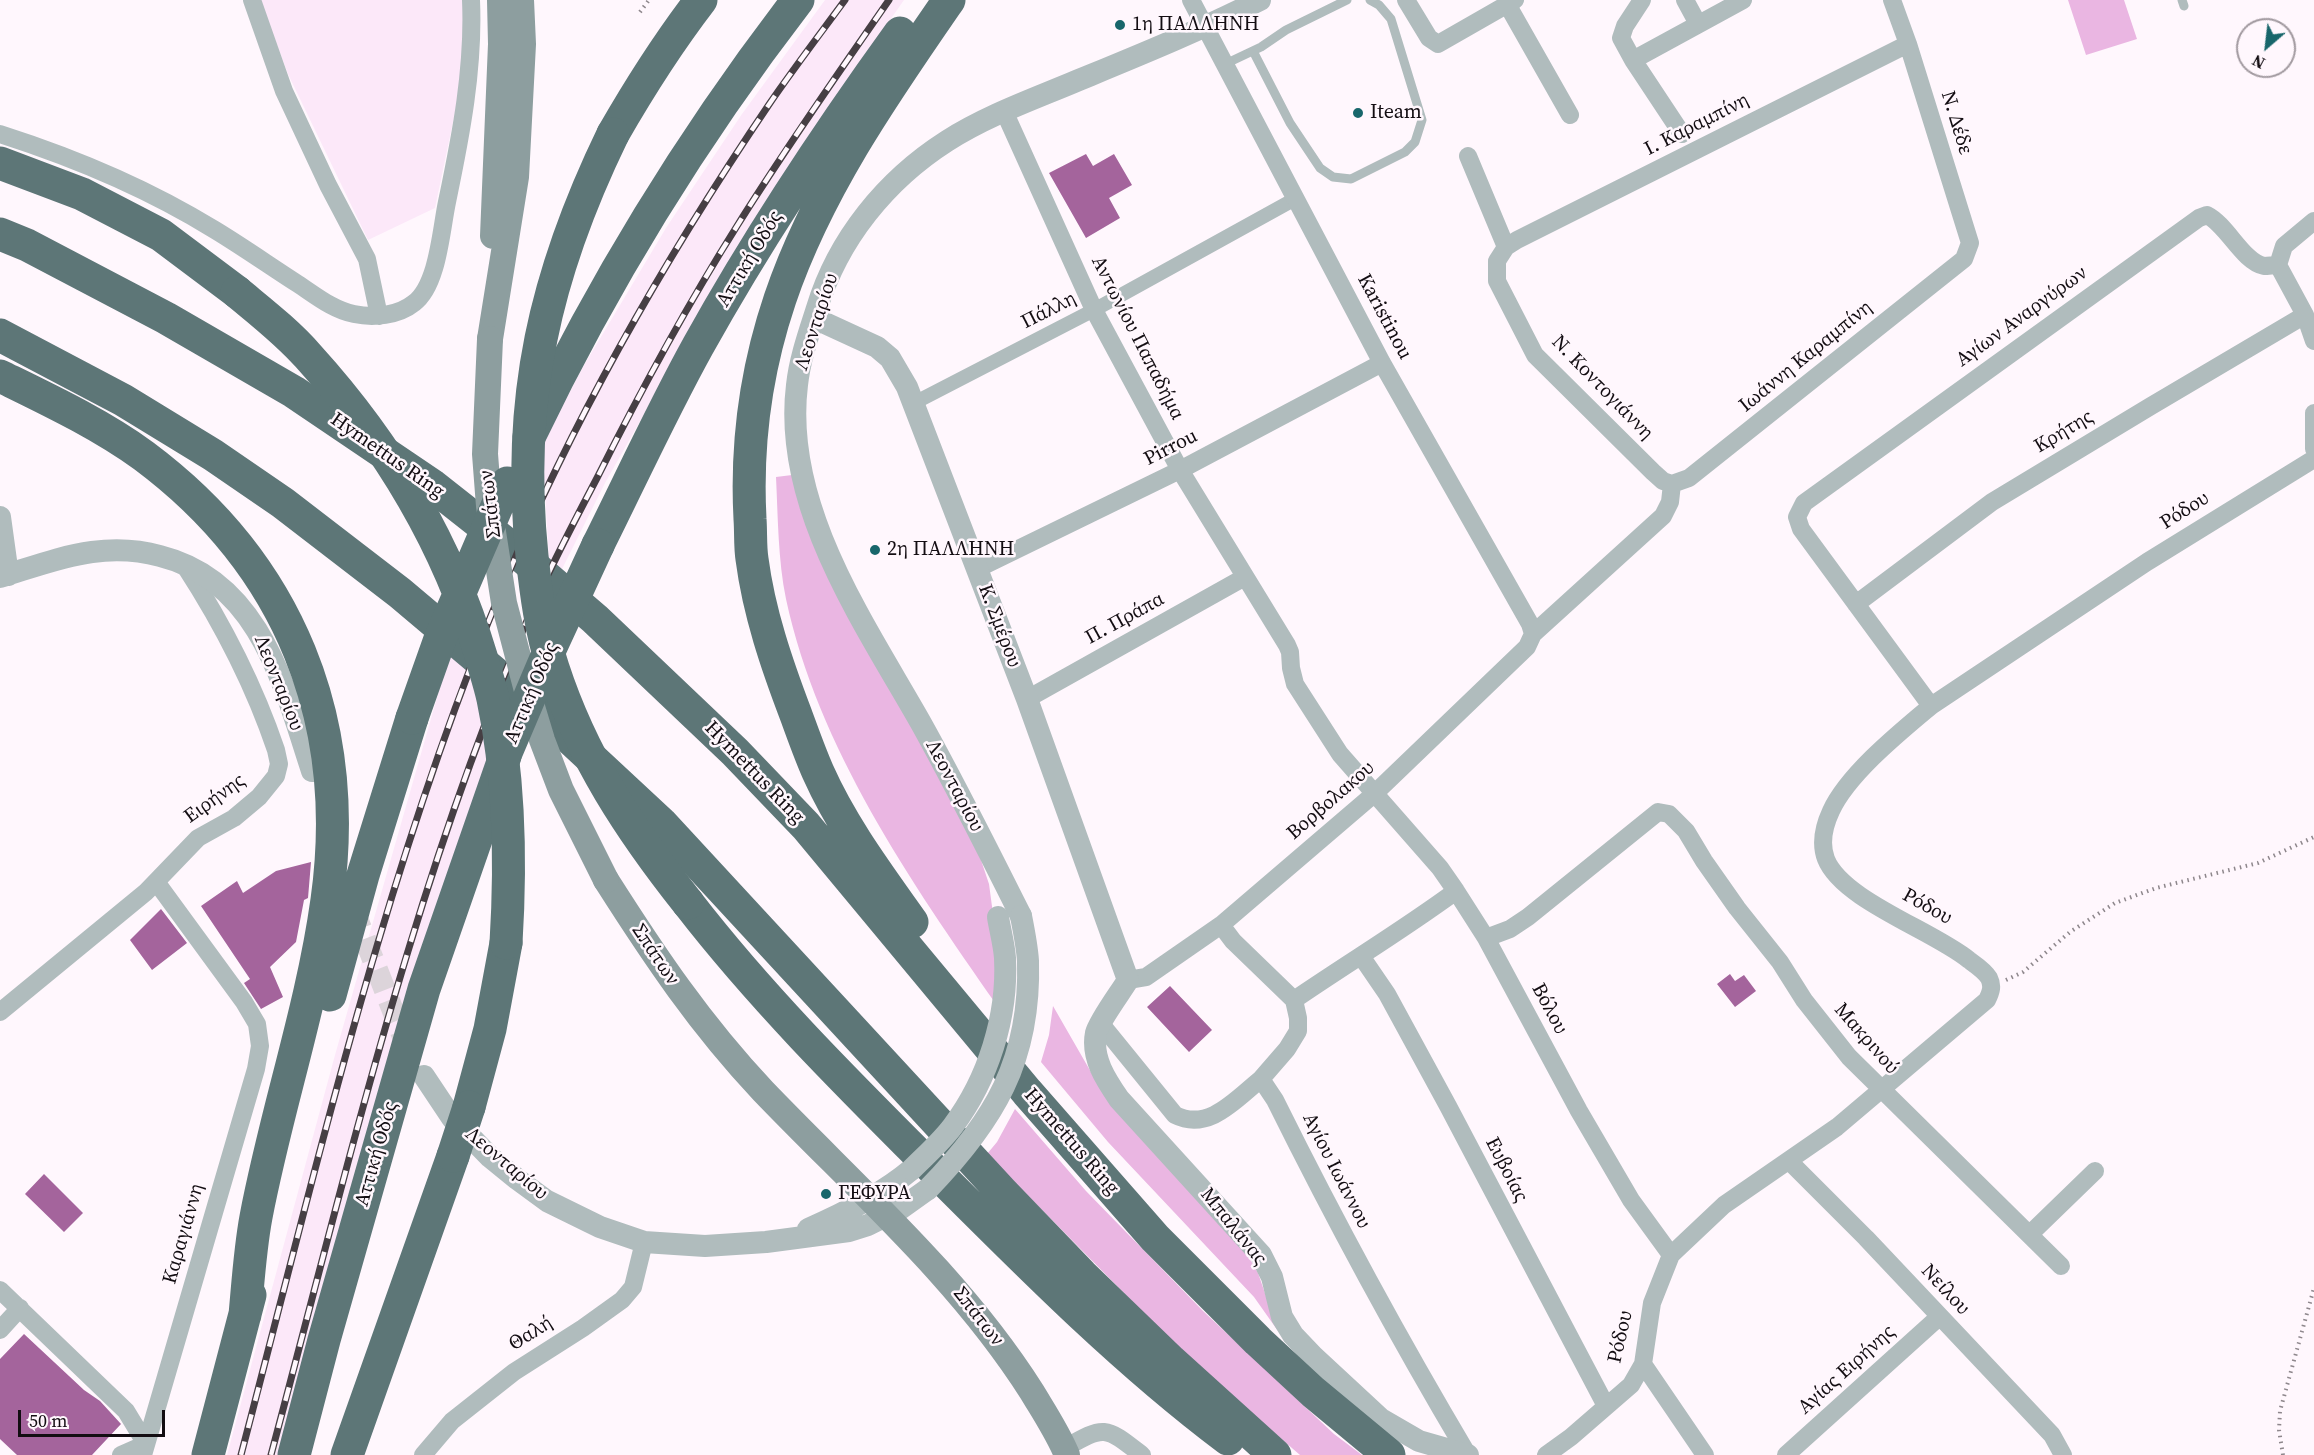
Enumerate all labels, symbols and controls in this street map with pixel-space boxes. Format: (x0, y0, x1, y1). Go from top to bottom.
place label: 1η ΠΑΛΛΗΝΗ (1132, 13, 1259, 37)
marker: 1η ΠΑΛΛΗΝΗ (1113, 18, 1127, 32)
north arrow (2236, 18, 2296, 78)
text: N (2248, 50, 2269, 75)
street label: Ι. Καραμπίνη (1641, 88, 1753, 162)
street label: Ν. Δέδε (1935, 88, 1977, 158)
place label: Iteam (1370, 101, 1422, 125)
marker: Iteam (1351, 106, 1365, 120)
street label: Αττική Οδός (712, 207, 788, 311)
street label: Αντωνίου Παπαδήμα (1085, 252, 1189, 424)
street label: Αγίων Αναργύρων (1952, 261, 2092, 373)
street label: Λεονταρίου (790, 270, 844, 374)
street label: Karistinou (1351, 270, 1417, 364)
street label: Πάλλη (1017, 287, 1081, 335)
street label: Ιωάννη Καραμπίνη (1735, 296, 1877, 418)
street label: Ν. Koντογιάννη (1546, 331, 1658, 445)
street label: Κρήτης (2030, 405, 2098, 459)
street label: Hymettus Ring (326, 408, 448, 504)
street label: Pirrou (1140, 424, 1202, 472)
street label: Σπάτων (475, 469, 507, 539)
street label: Ρόδου (2156, 487, 2214, 535)
place label: 2η ΠΑΛΛΗΝΗ (887, 538, 1014, 562)
marker: 2η ΠΑΛΛΗΝΗ (868, 543, 882, 557)
street label: Κ. Σμέρου (972, 581, 1026, 671)
street label: Π. Πράπα (1082, 588, 1168, 650)
street label: Λεονταρίου (248, 632, 308, 734)
street label: Αττική Οδός (500, 639, 564, 747)
street label: Hymettus Ring (699, 717, 809, 829)
street label: Λεονταρίου (920, 736, 988, 836)
street label: Βορβολακου (1282, 757, 1380, 845)
street label: Ειρήνης (180, 769, 250, 829)
street label: Ρόδου (1898, 884, 1956, 930)
street label: Σπάτων (626, 920, 684, 990)
street label: Βόλου (1526, 979, 1572, 1039)
street label: Μακρινού (1829, 999, 1903, 1079)
street label: Hymettus Ring (1018, 1084, 1124, 1200)
street label: Αττική Οδός (351, 1099, 403, 1209)
street label: Αγίου Ιωάννου (1297, 1109, 1375, 1233)
street label: Λεονταρίου (460, 1122, 552, 1206)
street label: Ευβοίας (1479, 1133, 1533, 1207)
street label: Καραγιάννη (158, 1181, 210, 1287)
place label: ΓΕΦΥΡΑ (838, 1182, 911, 1206)
street label: Μπαλάνας (1195, 1184, 1271, 1270)
marker: ΓΕΦΥΡΑ (819, 1187, 833, 1201)
street label: Νείλου (1916, 1260, 1974, 1320)
street label: Σπάτων (948, 1283, 1008, 1351)
street label: Ρόδου (1603, 1308, 1639, 1366)
street label: Θαλή (505, 1311, 557, 1357)
street label: Αγίας Ειρήνης (1794, 1320, 1900, 1420)
scale bar (21, 1398, 168, 1436)
text: 50 m (29, 1408, 67, 1433)

